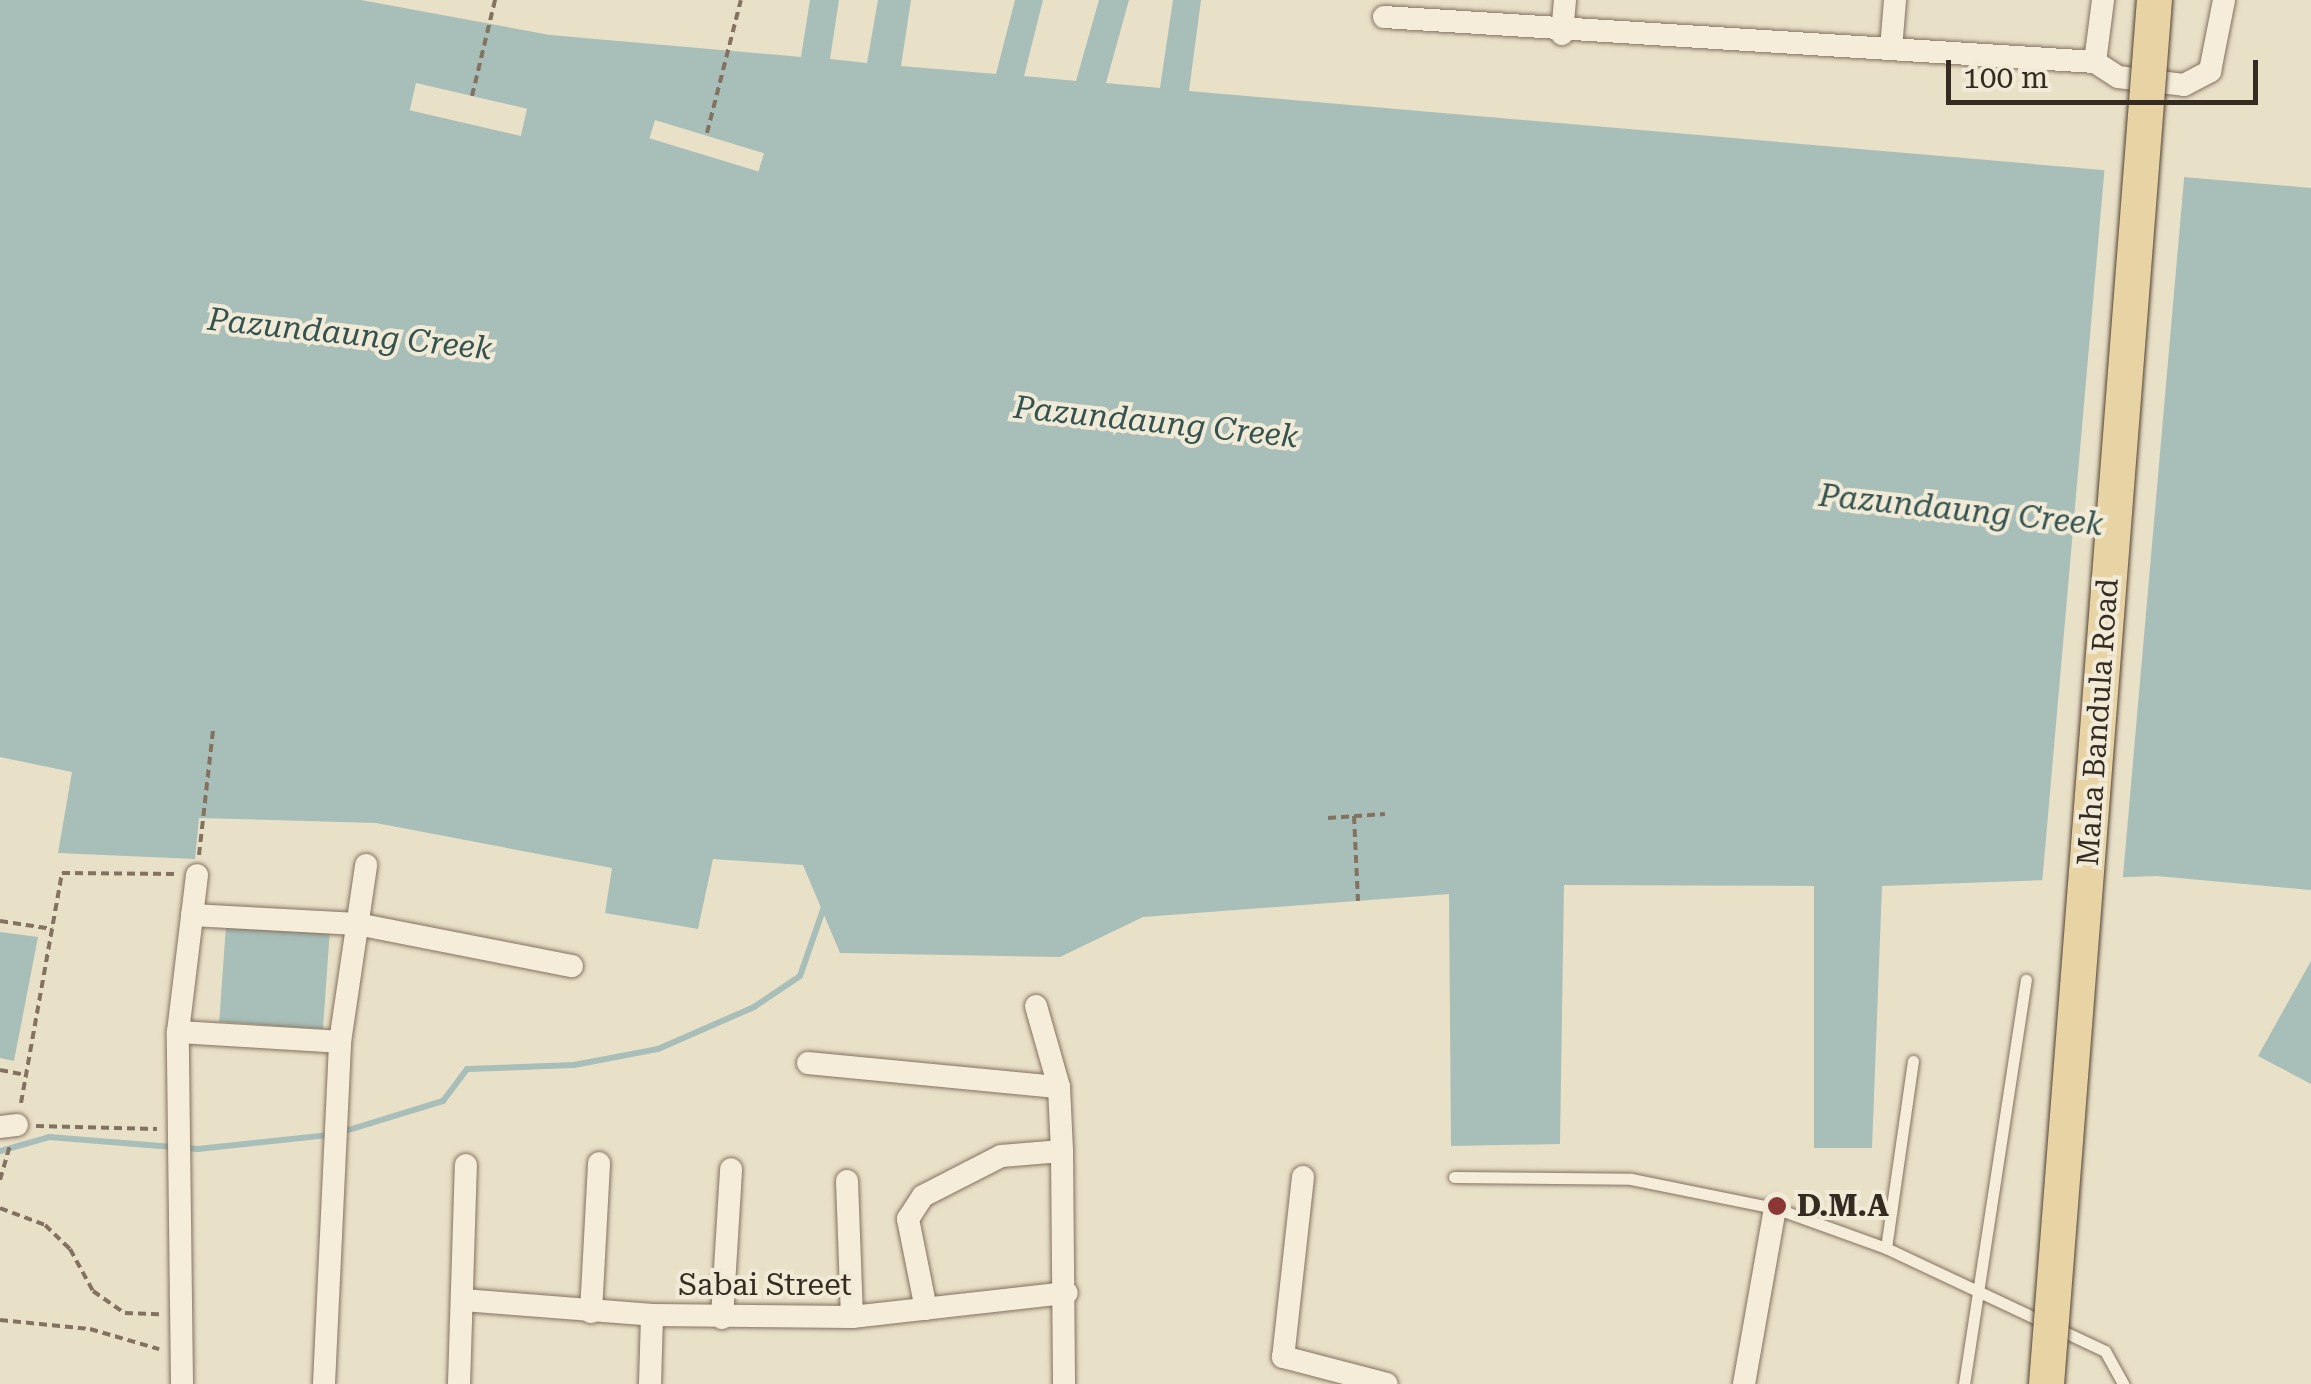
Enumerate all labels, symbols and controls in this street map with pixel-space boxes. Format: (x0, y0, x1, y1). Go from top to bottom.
scale bar (1951, 40, 2264, 102)
text: 100 m (1963, 60, 2048, 95)
water label: Pazundaung Creek (206, 300, 494, 368)
water label: Pazundaung Creek (1012, 388, 1300, 456)
water label: Pazundaung Creek (1817, 476, 2105, 544)
street label: Maha Bandula Road (2070, 577, 2126, 867)
place label: D.M.A (1797, 1188, 1889, 1224)
marker: D.M.A (1766, 1195, 1788, 1217)
street label: Sabai Street (678, 1267, 852, 1303)

